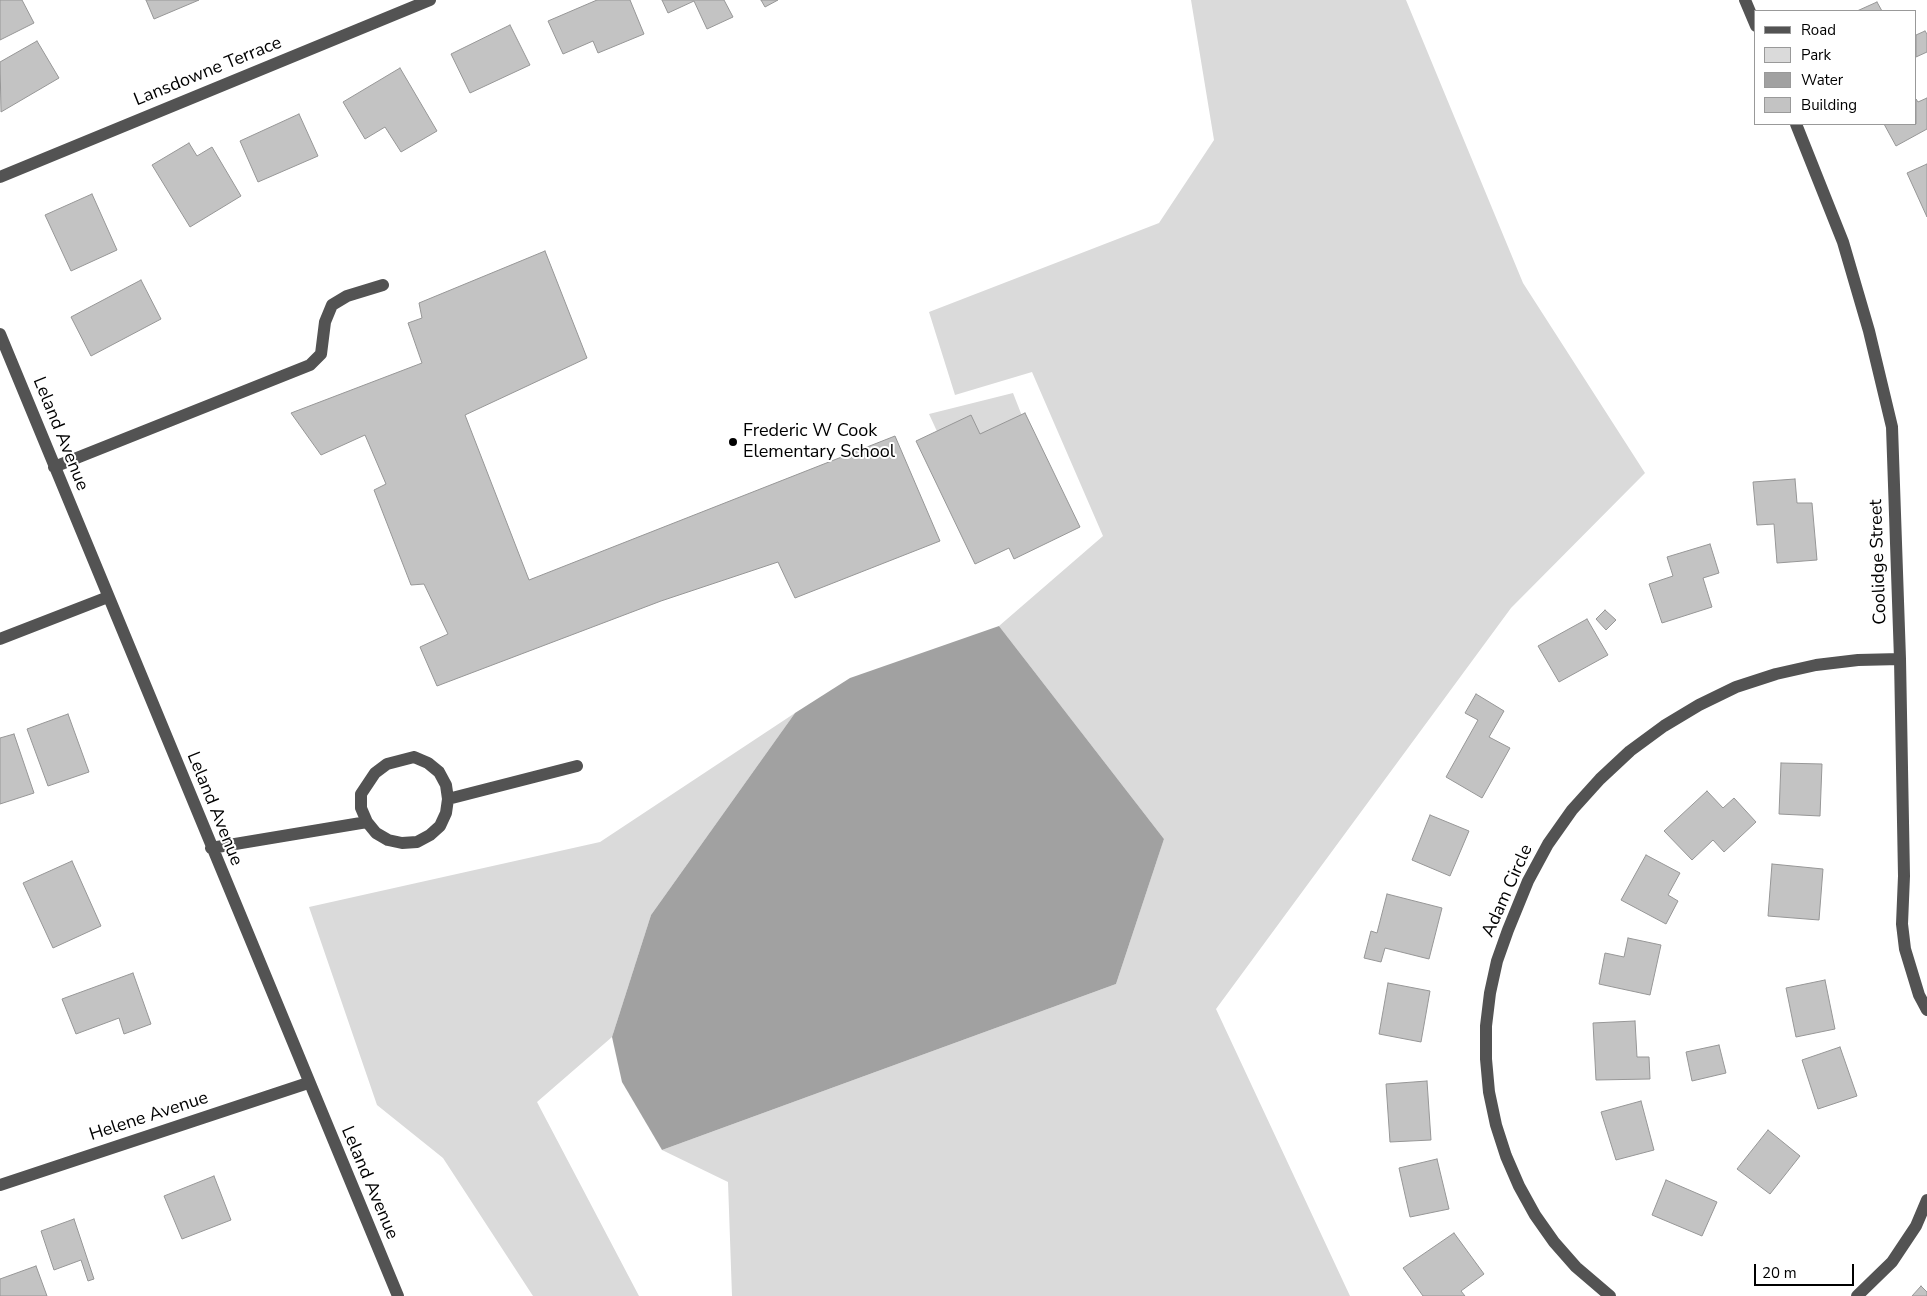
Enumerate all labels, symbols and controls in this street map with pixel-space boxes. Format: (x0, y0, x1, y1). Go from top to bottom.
legend (1754, 10, 1917, 125)
text: Road (1801, 20, 1836, 40)
street label: Lansdowne Terrace (131, 33, 285, 111)
text: Park (1801, 45, 1831, 65)
text: Water (1801, 70, 1843, 90)
text: Building (1801, 95, 1857, 115)
street label: Leland Avenue (27, 374, 93, 494)
place label: Frederic W Cook Elementary School (743, 421, 895, 464)
marker: Frederic W Cook Elementary School (727, 436, 739, 448)
street label: Coolidge Street (1866, 499, 1892, 625)
street label: Leland Avenue (181, 749, 247, 869)
street label: Adam Circle (1478, 841, 1538, 941)
street label: Helene Avenue (87, 1088, 211, 1146)
street label: Leland Avenue (335, 1123, 403, 1243)
scale bar (1757, 1254, 1857, 1286)
text: 20 m (1762, 1263, 1797, 1283)

